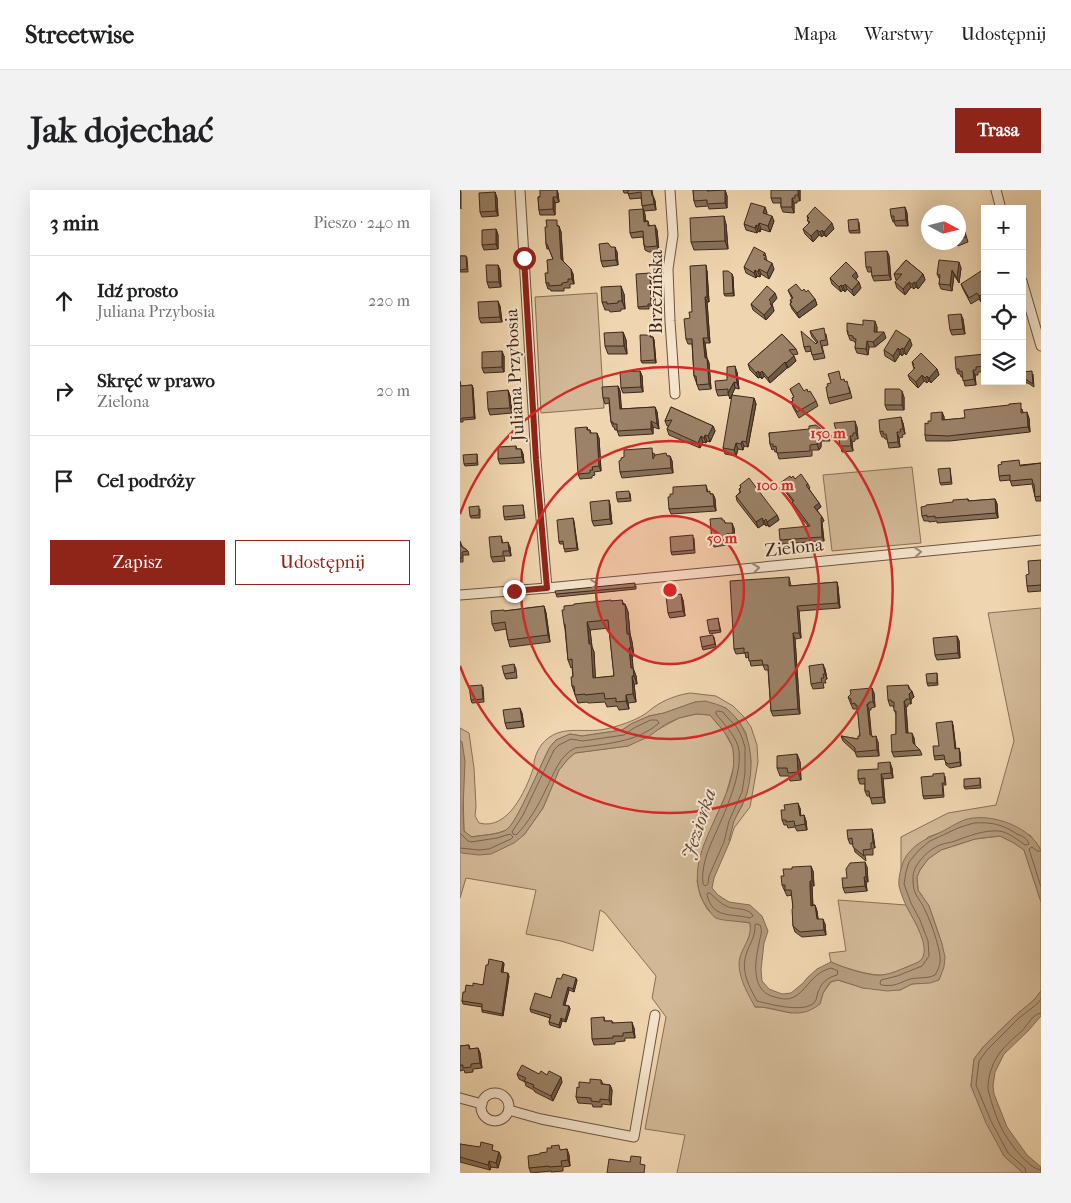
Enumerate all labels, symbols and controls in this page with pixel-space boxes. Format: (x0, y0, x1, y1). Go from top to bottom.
text: Streetwise (25, 21, 134, 49)
text: Mapa (794, 24, 837, 45)
text: Warstwy (865, 24, 933, 45)
text: Udostępnij (961, 24, 1046, 45)
button: Trasa (955, 108, 1041, 153)
text: Jak dojechać (30, 110, 214, 151)
north arrow (921, 205, 966, 250)
map controls (981, 205, 1026, 385)
button: + (981, 205, 1026, 250)
text: 3 min (50, 211, 99, 235)
text: Pieszo · 240 m (313, 213, 410, 232)
route start (513, 247, 536, 270)
street label: Brzezińska (646, 249, 667, 334)
button: − (981, 250, 1026, 295)
text: Idź prosto (97, 280, 178, 302)
icon: ahead (50, 287, 78, 315)
text: 220 m (368, 291, 410, 310)
button: locate (981, 295, 1026, 340)
text: Juliana Przybosia (97, 302, 215, 321)
street label: Juliana Przybosia (501, 307, 529, 444)
button: layers (981, 340, 1026, 385)
text: Skręć w prawo (97, 370, 215, 392)
icon: right (50, 377, 78, 405)
text: 20 m (376, 381, 410, 400)
text: Zielona (97, 392, 149, 411)
text: 150 m (810, 424, 846, 442)
icon: arrive (50, 467, 78, 495)
text: Cel podróży (97, 470, 195, 492)
text: 100 m (756, 476, 794, 494)
text: 50 m (707, 529, 738, 547)
street label: Zielona (764, 534, 825, 562)
button: Zapisz (50, 540, 225, 585)
button: Udostępnij (235, 540, 410, 585)
one-way arrow (914, 547, 922, 558)
one-way arrow (752, 563, 760, 574)
one-way arrow (590, 579, 598, 590)
route end (503, 580, 526, 603)
centre of rings (661, 581, 679, 599)
water label: Jeziorka (677, 786, 721, 862)

